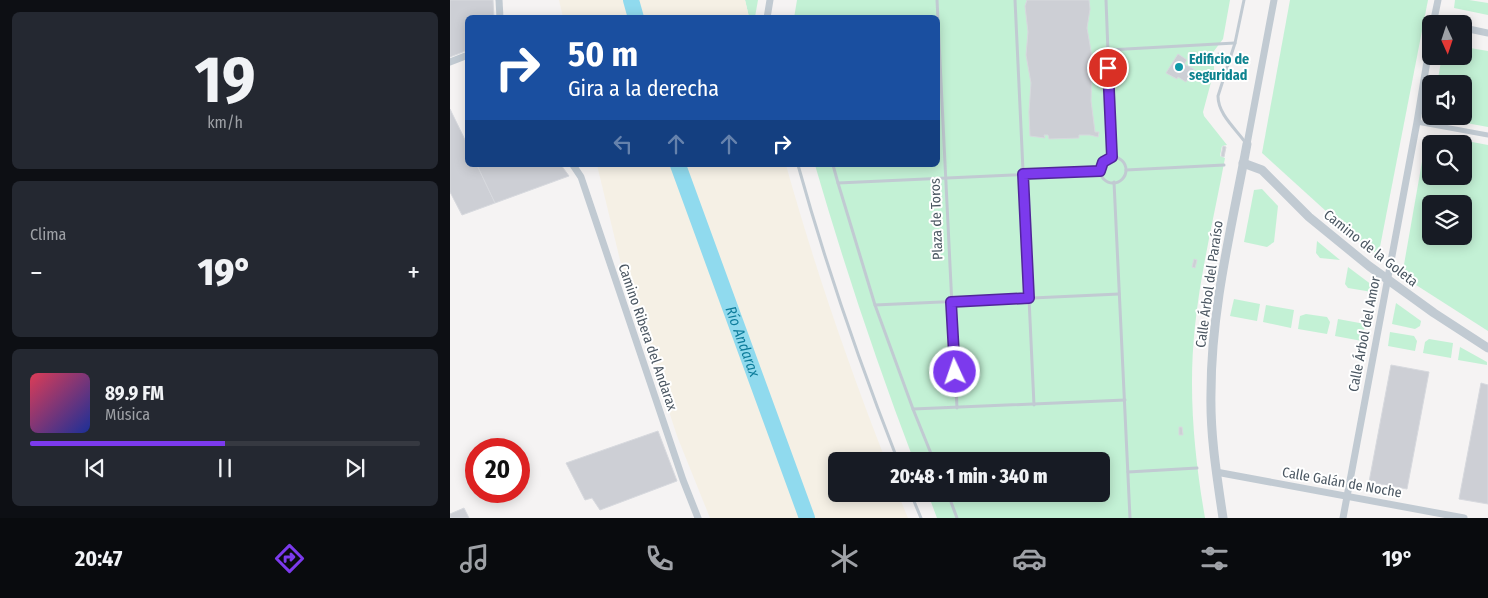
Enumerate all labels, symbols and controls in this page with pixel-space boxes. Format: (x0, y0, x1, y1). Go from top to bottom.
north arrow (1422, 15, 1472, 65)
map controls (1422, 15, 1472, 245)
text: 50 m (568, 33, 638, 75)
icon: right (485, 35, 550, 100)
text: 19 (194, 41, 256, 119)
pin (1087, 47, 1129, 89)
place label: Edificio de seguridad (1189, 51, 1249, 84)
icon: arrive (1094, 54, 1122, 82)
marker: Edificio de seguridad (1173, 61, 1185, 73)
text: Gira a la derecha (568, 75, 719, 102)
button: sound (1422, 75, 1472, 125)
text: km/h (207, 113, 243, 132)
icon: left (609, 130, 637, 158)
icon: ahead (662, 130, 690, 158)
icon: ahead (715, 130, 743, 158)
icon: right (768, 130, 796, 158)
button: search (1422, 135, 1472, 185)
street label: Plaza de Toros (927, 178, 946, 260)
button: layers (1422, 195, 1472, 245)
street label: Camino de la Goleta (1320, 206, 1421, 291)
street label: Calle Árbol del Paraíso (1191, 219, 1227, 349)
text: Clima (30, 225, 66, 244)
text: 19° (198, 249, 252, 295)
text: − (30, 256, 43, 289)
text: + (407, 256, 420, 289)
street label: Camino Ribera del Andarax (614, 261, 681, 414)
street label: Calle Árbol del Amor (1344, 275, 1384, 393)
water label: Río Andarax (721, 304, 764, 380)
position arrow (928, 345, 980, 397)
text: 89.9 FM (105, 382, 164, 405)
text: Música (105, 405, 150, 424)
speed limit sign: 20 (465, 438, 530, 503)
icon: previous (81, 454, 109, 482)
icon: pause (211, 454, 239, 482)
icon: next (341, 454, 369, 482)
street label: Calle Galán de Noche (1281, 464, 1403, 501)
text: 20:48 · 1 min · 340 m (890, 465, 1048, 488)
icon: directions (272, 541, 307, 576)
icon: music (457, 541, 492, 576)
icon: phone (642, 541, 677, 576)
icon: climate (827, 541, 862, 576)
icon: car (1012, 541, 1047, 576)
icon: filters (1197, 541, 1232, 576)
text: 20:47 (75, 545, 122, 572)
text: 19° (1382, 545, 1413, 572)

